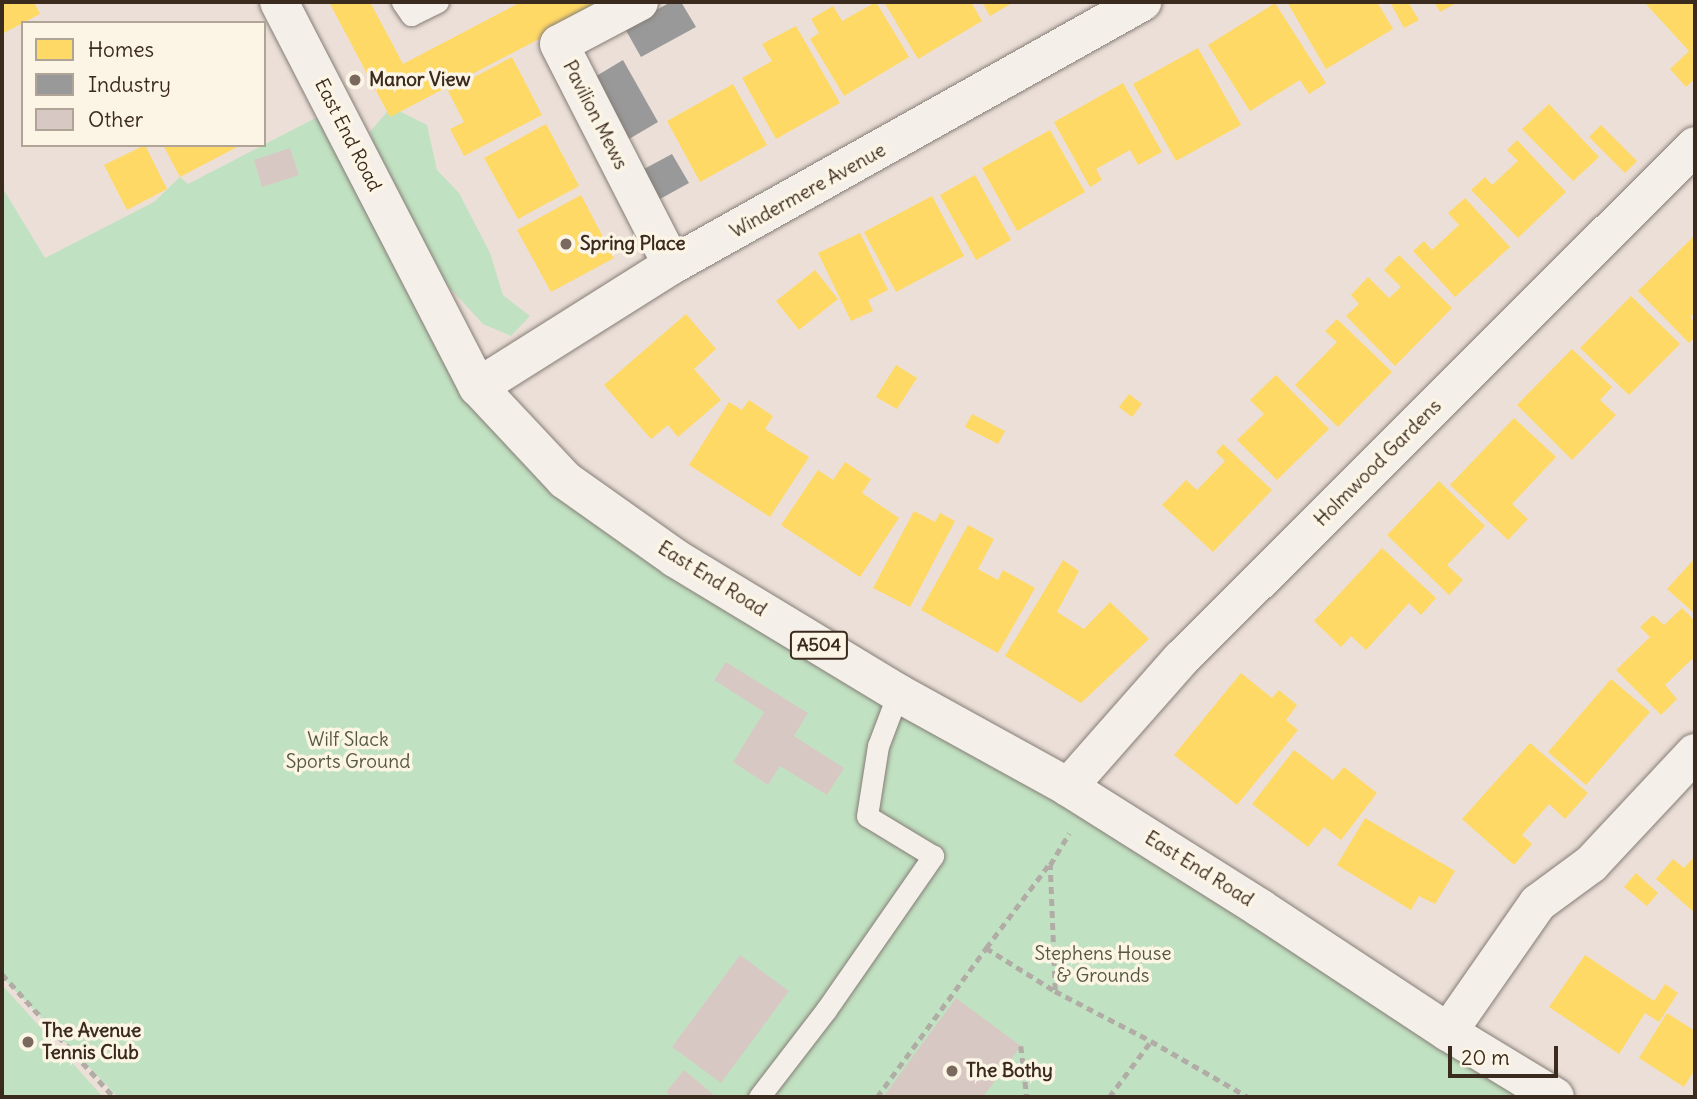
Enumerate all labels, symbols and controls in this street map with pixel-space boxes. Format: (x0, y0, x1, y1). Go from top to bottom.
legend (21, 21, 266, 147)
text: Homes (88, 36, 154, 63)
street label: Pavilion Mews (558, 57, 632, 173)
place label: Manor View (369, 69, 470, 91)
text: Industry (88, 71, 171, 98)
marker: Manor View (347, 72, 363, 88)
street label: East End Road (310, 75, 386, 195)
text: Other (88, 106, 143, 133)
street label: Windermere Avenue (726, 139, 890, 243)
place label: Spring Place (580, 233, 686, 255)
marker: Spring Place (558, 236, 574, 252)
street label: Holmwood Gardens (1310, 395, 1446, 531)
street label: East End Road (654, 537, 770, 621)
road number: A504 (789, 630, 849, 660)
park label: Wilf Slack Sports Ground (286, 729, 410, 773)
street label: East End Road (1141, 827, 1257, 911)
park label: Stephens House & Grounds (1034, 943, 1172, 987)
place label: The Avenue Tennis Club (42, 1020, 141, 1064)
scale bar (1452, 1032, 1562, 1076)
marker: The Avenue Tennis Club (20, 1034, 36, 1050)
text: 20 m (1461, 1044, 1510, 1071)
place label: The Bothy (966, 1060, 1053, 1082)
marker: The Bothy (944, 1063, 960, 1079)

